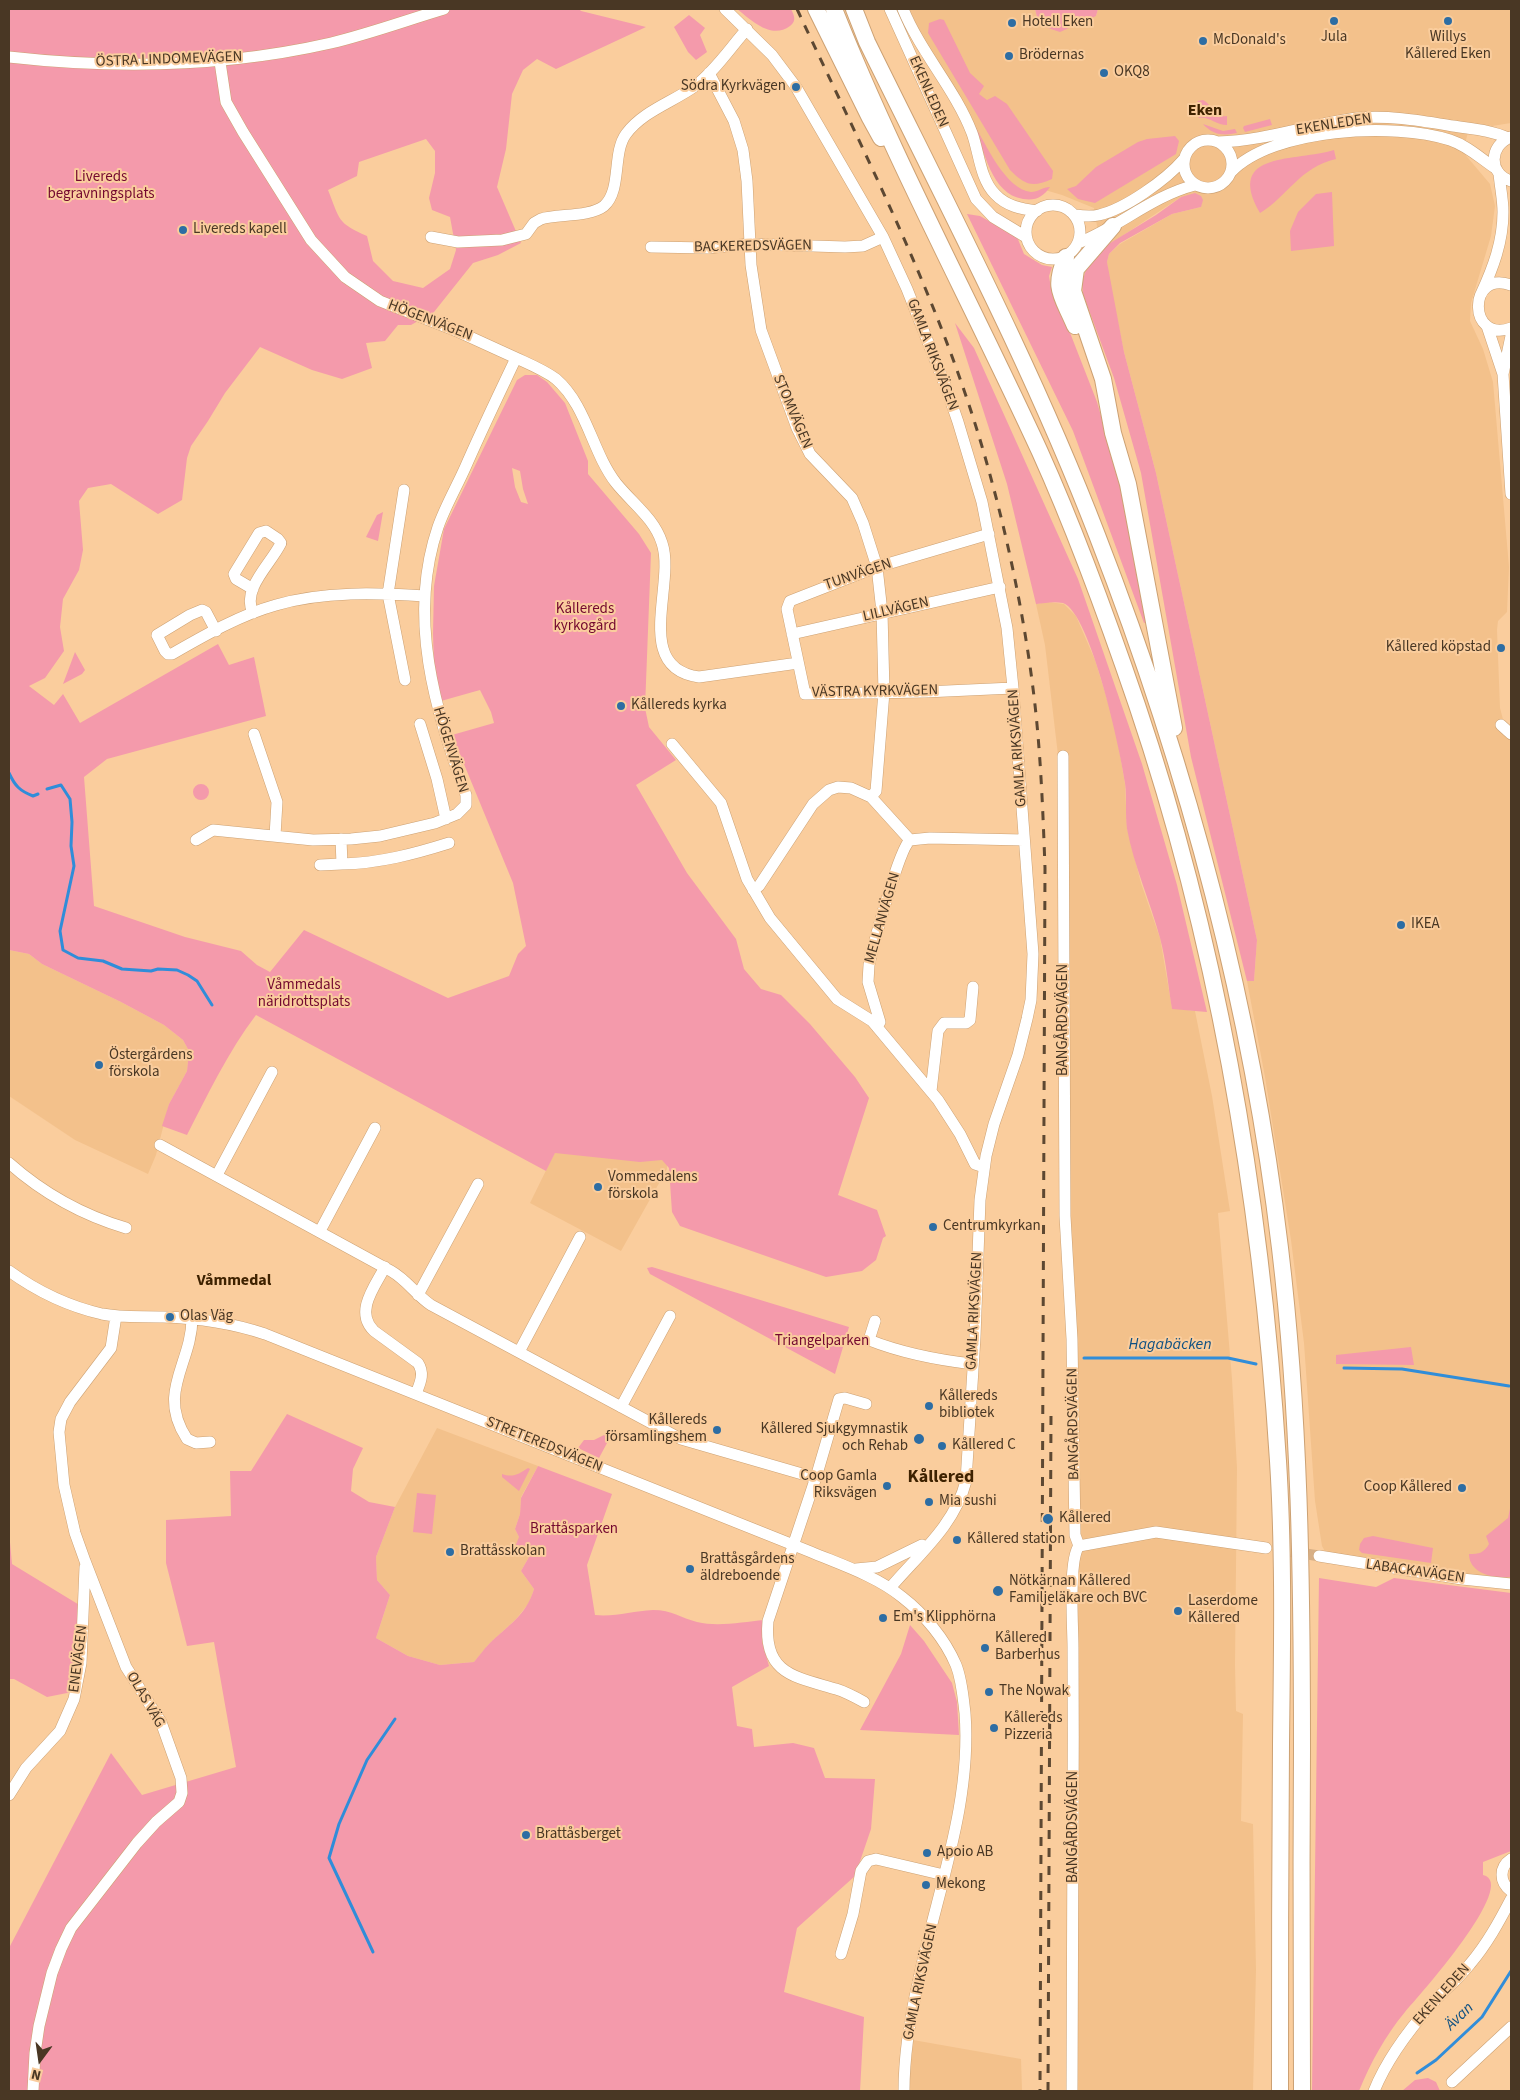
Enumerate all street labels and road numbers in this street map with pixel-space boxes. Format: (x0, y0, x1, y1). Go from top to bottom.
street label: ÖSTRA LINDOMEVÄGEN (95, 48, 243, 72)
street label: EKENLEDEN (904, 54, 952, 130)
street label: EKENLEDEN (1295, 110, 1373, 140)
street label: BACKEREDSVÄGEN (694, 237, 812, 257)
street label: HÖGENVÄGEN (385, 297, 475, 345)
street label: GAMLA RIKSVÄGEN (902, 297, 962, 413)
street label: STOMVÄGEN (768, 372, 816, 452)
street label: TUNVÄGEN (822, 555, 894, 595)
street label: LILLVÄGEN (861, 594, 931, 626)
street label: VÄSTRA KYRKVÄGEN (812, 682, 938, 702)
street label: GAMLA RIKSVÄGEN (1005, 688, 1031, 808)
street label: HÖGENVÄGEN (428, 705, 472, 795)
street label: MELLANVÄGEN (861, 870, 905, 966)
street label: BANGÅRDSVÄGEN (1055, 964, 1073, 1076)
street label: GAMLA RIKSVÄGEN (963, 1252, 987, 1370)
street label: BANGÅRDSVÄGEN (1064, 1368, 1084, 1480)
street label: STRETEREDSVÄGEN (483, 1413, 605, 1477)
street label: LABACKAVÄGEN (1364, 1556, 1466, 1588)
street label: ENEVÄGEN (66, 1624, 92, 1694)
street label: OLAS VÄG (122, 1669, 168, 1731)
street label: BANGÅRDSVÄGEN (1065, 1771, 1083, 1883)
street label: GAMLA RIKSVÄGEN (900, 1922, 942, 2042)
street label: EKENLEDEN (1410, 1961, 1474, 2029)

